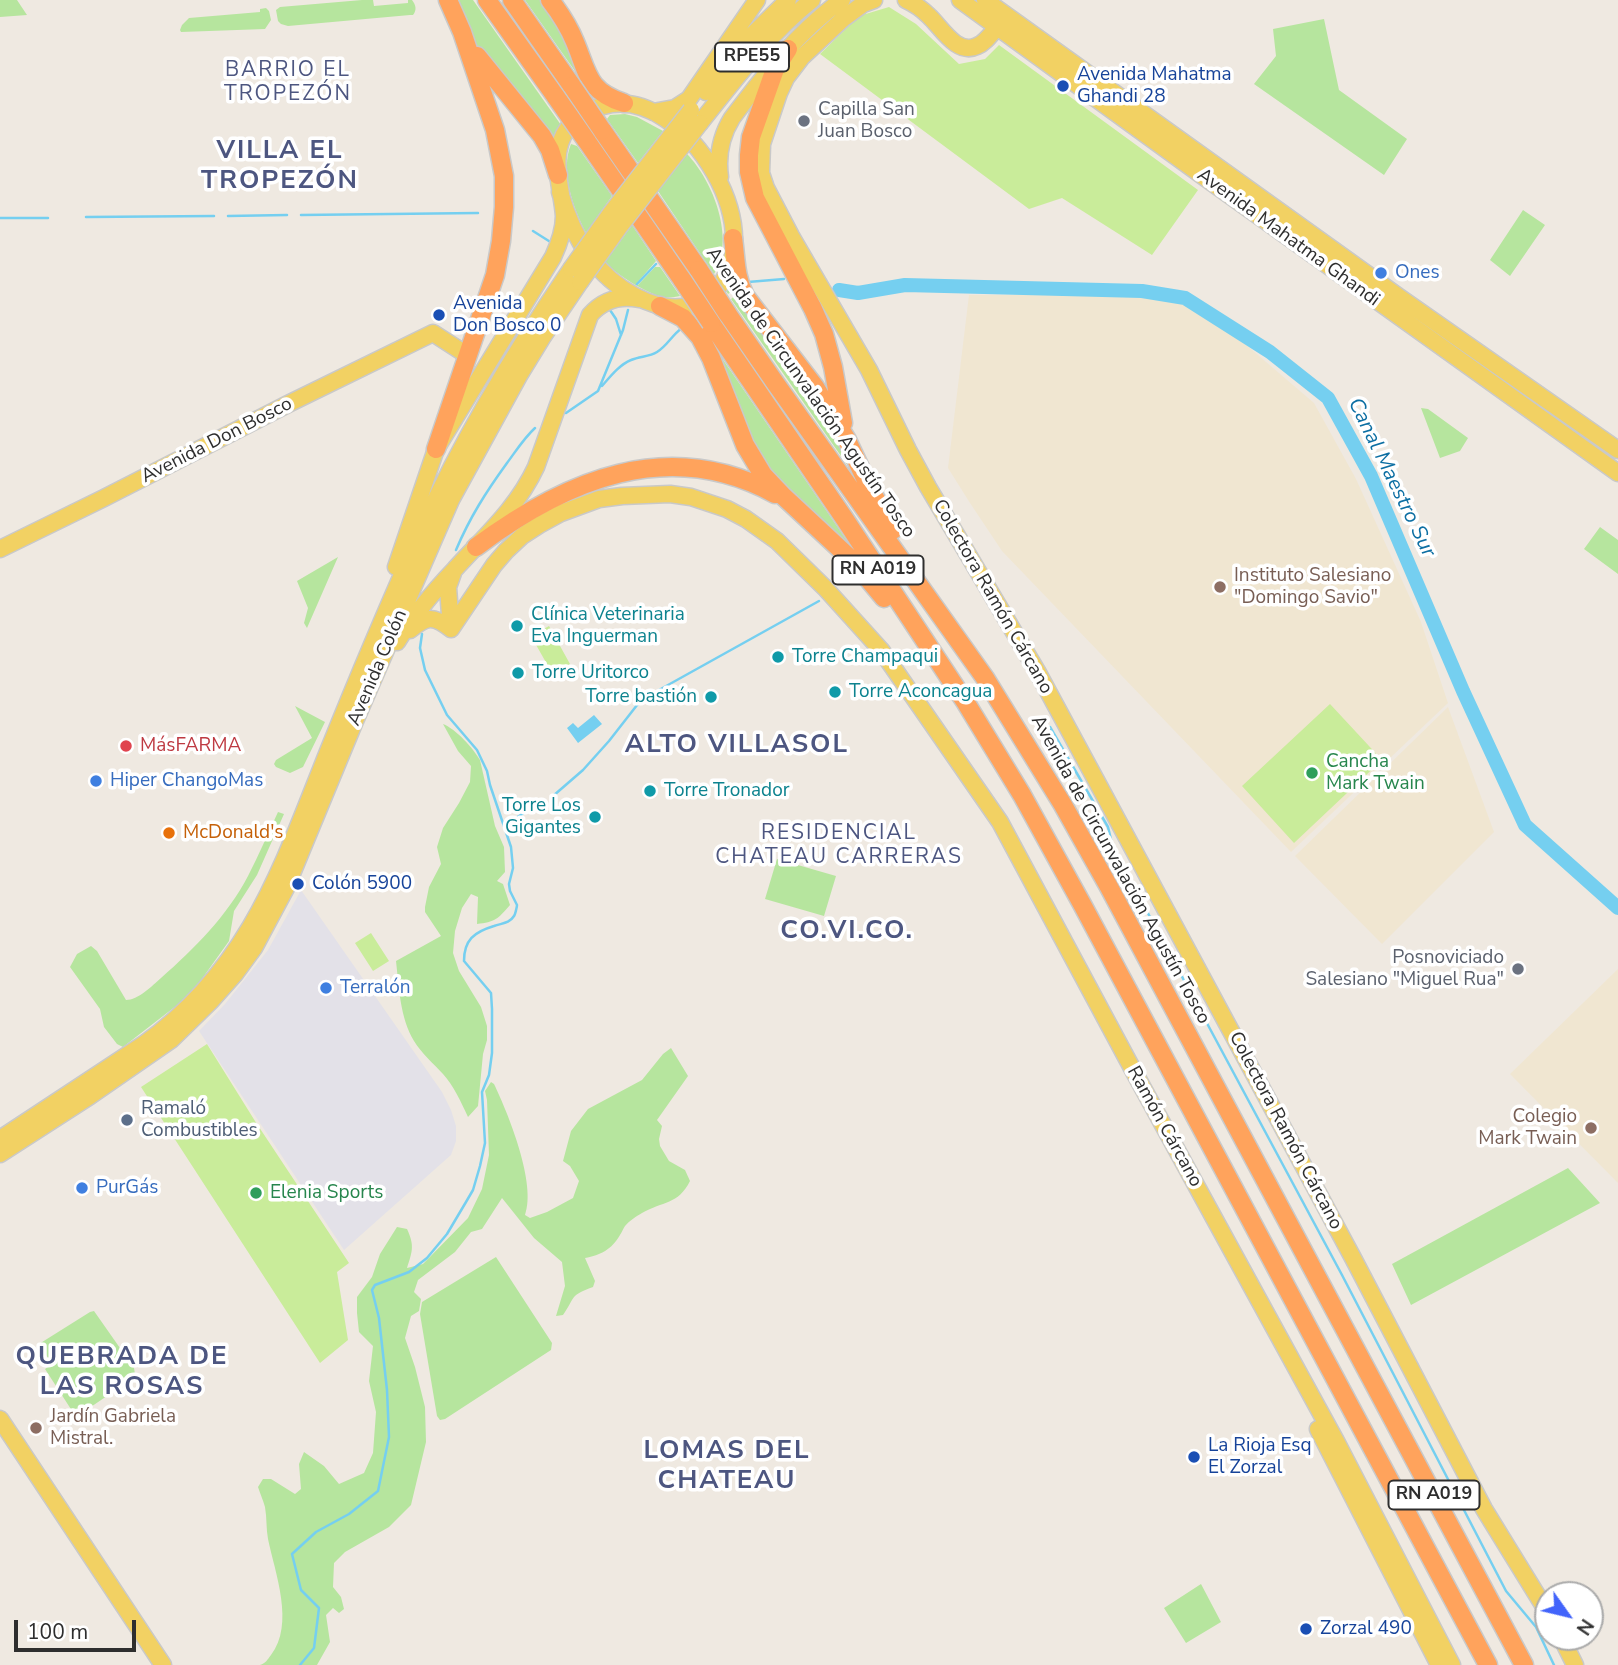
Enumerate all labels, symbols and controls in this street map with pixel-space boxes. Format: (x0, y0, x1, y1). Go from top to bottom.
road number: RPE55 (715, 42, 789, 72)
district label: BARRIO EL TROPEZÓN (225, 58, 351, 108)
place label: Avenida Mahatma Ghandi 28 (1077, 64, 1231, 108)
marker: Avenida Mahatma Ghandi 28 (1055, 78, 1071, 94)
place label: Capilla San Juan Bosco (818, 99, 915, 143)
marker: Capilla San Juan Bosco (796, 113, 812, 129)
district label: VILLA EL TROPEZÓN (202, 136, 358, 198)
street label: Avenida Mahatma Ghandi (1192, 164, 1384, 312)
street label: Avenida de Circunvalación Agustín Tosco (700, 243, 920, 543)
place label: Ones (1395, 262, 1440, 284)
marker: Ones (1373, 265, 1389, 281)
place label: Avenida Don Bosco 0 (453, 293, 561, 337)
marker: Avenida Don Bosco 0 (431, 307, 447, 323)
street label: Avenida Don Bosco (138, 393, 296, 489)
water label: Canal Maestro Sur (1342, 394, 1440, 562)
street label: Colectora Ramón Cárcano (927, 496, 1057, 698)
road number: RN A019 (832, 556, 924, 584)
place label: Instituto Salesiano "Domingo Savio" (1234, 565, 1391, 609)
marker: Instituto Salesiano "Domingo Savio" (1212, 579, 1228, 595)
place label: Clínica Veterinaria Eva Inguerman (531, 604, 685, 648)
street label: Avenida Colón (343, 607, 413, 729)
marker: Clínica Veterinaria Eva Inguerman (509, 618, 525, 634)
place label: Torre Champaqui (792, 646, 938, 668)
marker: Torre Champaqui (770, 649, 786, 665)
place label: Torre Uritorco (532, 662, 649, 684)
marker: Torre Uritorco (510, 665, 526, 681)
place label: Torre Aconcagua (849, 681, 992, 703)
marker: Torre Aconcagua (827, 684, 843, 700)
place label: Torre bastión (585, 686, 697, 708)
marker: Torre bastión (703, 689, 719, 705)
street label: Avenida de Circunvalación Agustín Tosco (1025, 712, 1215, 1028)
district label: ALTO VILLASOL (626, 730, 848, 762)
place label: MásFARMA (140, 735, 241, 757)
marker: MásFARMA (118, 738, 134, 754)
place label: Cancha Mark Twain (1326, 751, 1425, 795)
marker: Cancha Mark Twain (1304, 765, 1320, 781)
place label: Hiper ChangoMas (110, 770, 263, 792)
marker: Hiper ChangoMas (88, 773, 104, 789)
place label: Torre Tronador (664, 780, 790, 802)
marker: Torre Tronador (642, 783, 658, 799)
place label: Torre Los Gigantes (502, 795, 581, 839)
marker: Torre Los Gigantes (587, 809, 603, 825)
district label: RESIDENCIAL CHATEAU CARRERAS (717, 821, 961, 871)
place label: McDonald's (183, 822, 284, 844)
marker: McDonald's (161, 825, 177, 841)
place label: Colón 5900 (312, 873, 412, 895)
marker: Colón 5900 (290, 876, 306, 892)
district label: CO.VI.CO. (781, 916, 913, 948)
place label: Posnoviciado Salesiano "Miguel Rua" (1305, 947, 1504, 991)
marker: Posnoviciado Salesiano "Miguel Rua" (1510, 961, 1526, 977)
place label: Terralón (340, 977, 411, 999)
marker: Terralón (318, 980, 334, 996)
street label: Colectora Ramón Cárcano (1223, 1028, 1347, 1234)
street label: Ramón Cárcano (1121, 1063, 1207, 1191)
place label: Ramaló Combustibles (141, 1098, 258, 1142)
place label: Colegio Mark Twain (1478, 1106, 1577, 1150)
marker: Ramaló Combustibles (119, 1112, 135, 1128)
marker: Colegio Mark Twain (1583, 1120, 1599, 1136)
place label: PurGás (96, 1177, 158, 1199)
marker: PurGás (74, 1180, 90, 1196)
place label: Elenia Sports (270, 1182, 383, 1204)
marker: Elenia Sports (248, 1185, 264, 1201)
district label: QUEBRADA DE LAS ROSAS (17, 1342, 227, 1404)
place label: Jardín Gabriela Mistral. (50, 1406, 176, 1450)
marker: Jardín Gabriela Mistral. (28, 1420, 44, 1436)
place label: La Rioja Esq El Zorzal (1208, 1435, 1312, 1479)
district label: LOMAS DEL CHATEAU (645, 1436, 809, 1498)
marker: La Rioja Esq El Zorzal (1186, 1449, 1202, 1465)
road number: RN A019 (1388, 1480, 1480, 1510)
north arrow (1534, 1581, 1604, 1651)
scale bar (18, 1606, 140, 1650)
text: N (1570, 1613, 1600, 1640)
text: 100 m (27, 1618, 88, 1646)
place label: Zorzal 490 (1320, 1618, 1412, 1640)
marker: Zorzal 490 (1298, 1621, 1314, 1637)

